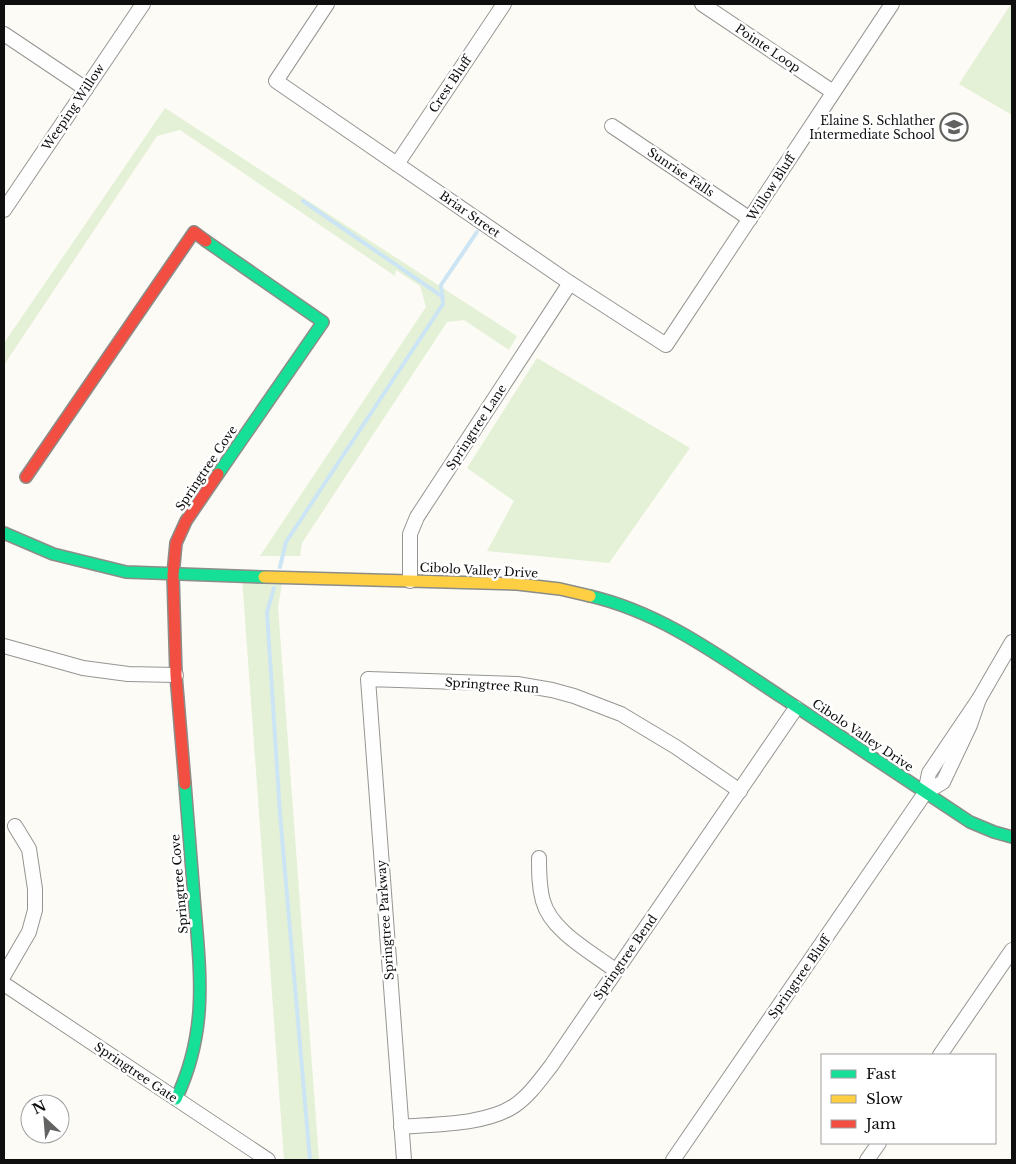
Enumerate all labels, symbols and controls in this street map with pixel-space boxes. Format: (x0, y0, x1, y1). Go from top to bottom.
street label: Pointe Loop (732, 21, 804, 75)
street label: Crest Bluff (425, 52, 475, 115)
street label: Weeping Willow (38, 60, 108, 154)
school or university icon: Elaine S. Schlather Intermediate School (939, 112, 969, 142)
place label: Elaine S. Schlather Intermediate School (809, 113, 935, 142)
street label: Sunrise Falls (645, 144, 717, 200)
street label: Willow Bluff (743, 150, 799, 224)
street label: Briar Street (437, 188, 504, 241)
street label: Springtree Lane (443, 381, 509, 473)
street label: Springtree Cove (172, 422, 240, 513)
street label: Cibolo Valley Drive (419, 559, 539, 581)
street label: Springtree Run (444, 674, 540, 696)
street label: Cibolo Valley Drive (810, 696, 916, 774)
street label: Springtree Cove (167, 834, 191, 934)
street label: Springtree Parkway (373, 859, 397, 981)
street label: Springtree Bend (590, 911, 660, 1003)
street label: Springtree Bluff (765, 931, 834, 1022)
street label: Springtree Gate (92, 1039, 180, 1105)
legend (821, 1054, 996, 1144)
text: Fast (866, 1064, 897, 1083)
text: Slow (866, 1089, 903, 1108)
north arrow (20, 1094, 70, 1144)
text: N (29, 1096, 49, 1118)
text: Jam (864, 1114, 896, 1133)

